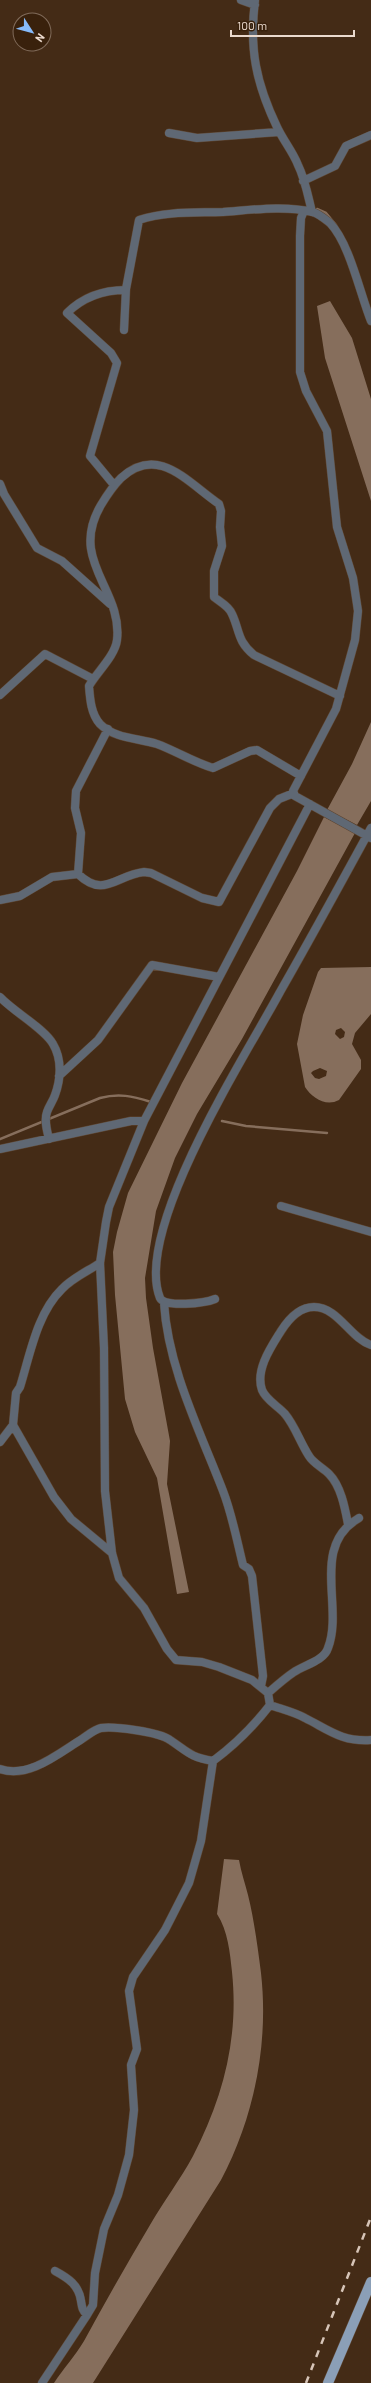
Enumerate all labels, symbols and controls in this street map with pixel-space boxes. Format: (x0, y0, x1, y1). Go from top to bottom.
north arrow (12, 12, 52, 52)
scale bar (231, 12, 354, 38)
text: 100 m (237, 18, 267, 32)
text: N (33, 31, 48, 45)

